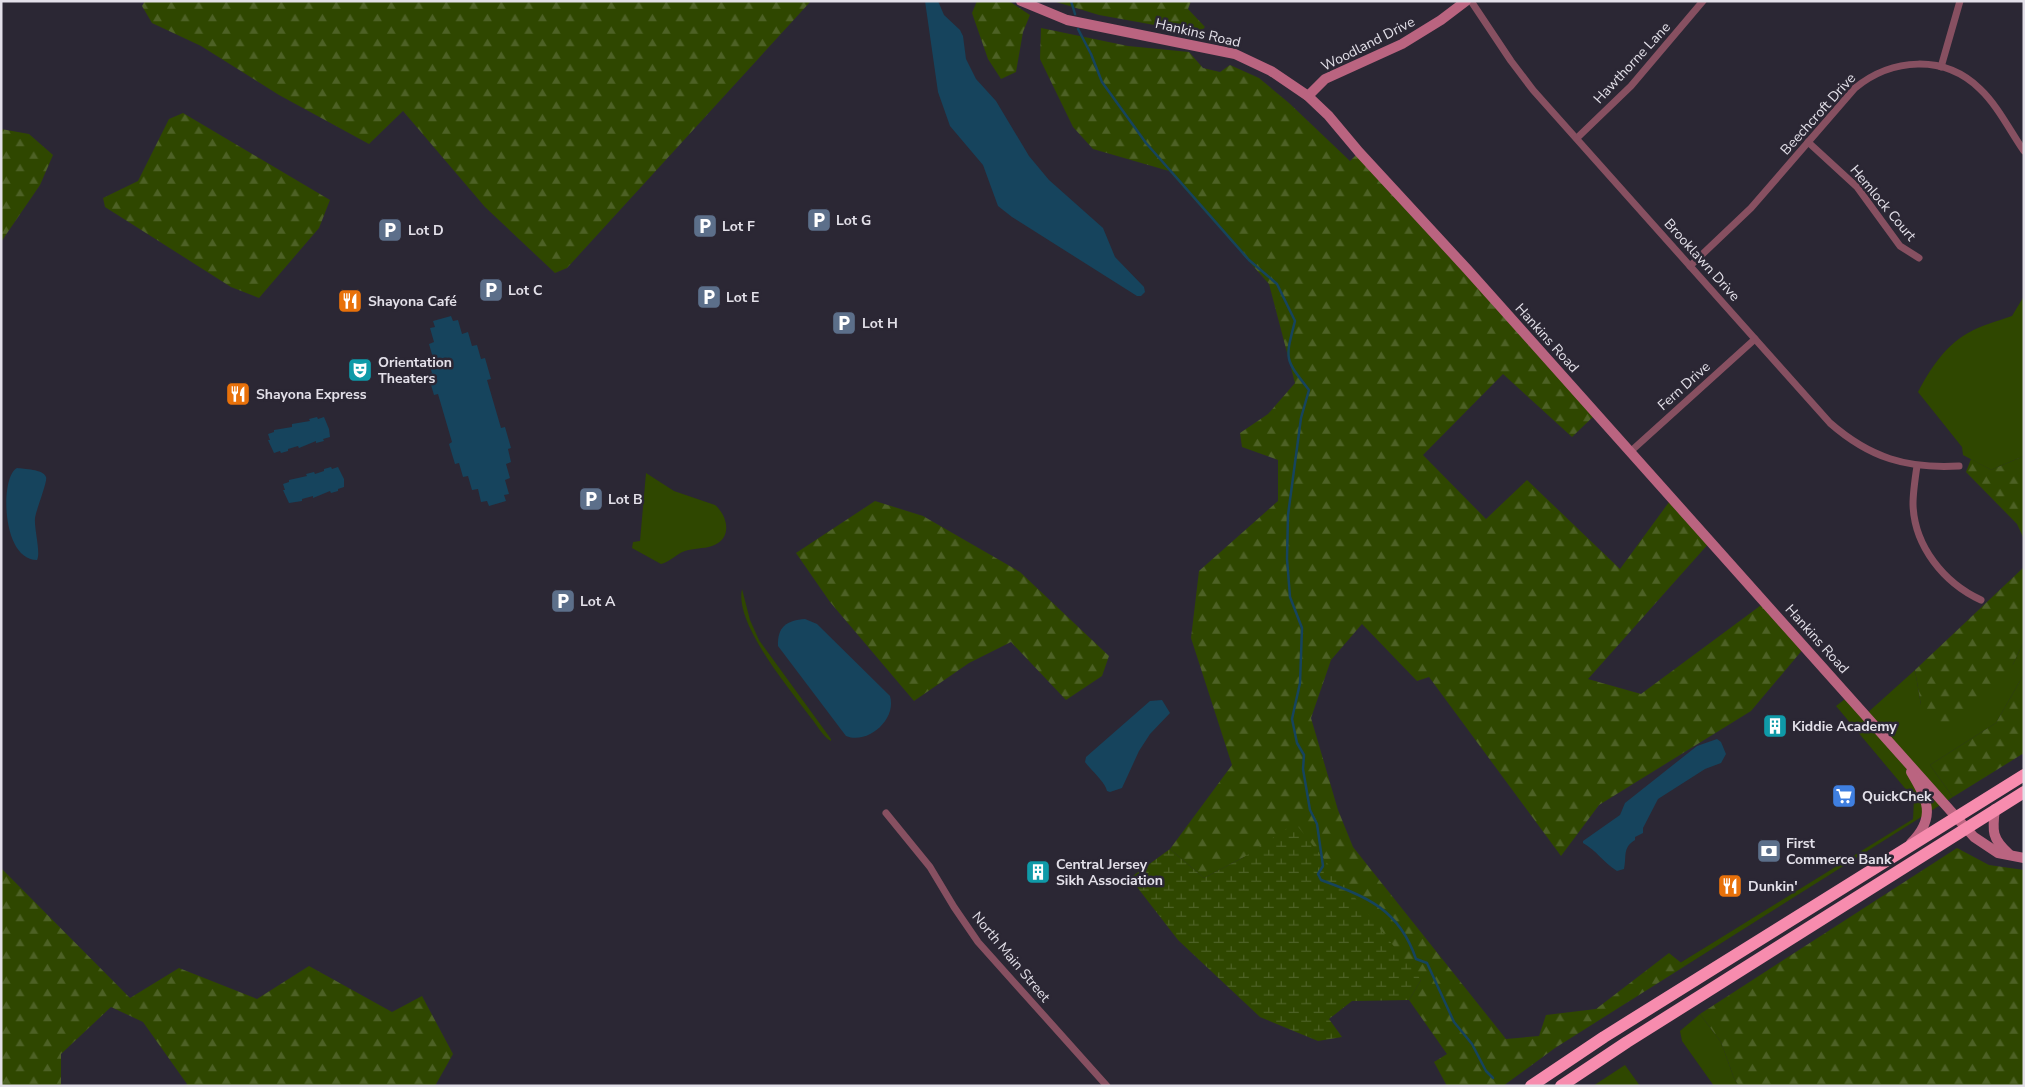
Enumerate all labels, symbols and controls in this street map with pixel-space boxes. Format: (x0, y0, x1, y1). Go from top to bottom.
street label: Woodland Drive (1318, 12, 1418, 76)
street label: Hankins Road (1153, 14, 1243, 52)
street label: Hawthorne Lane (1589, 18, 1675, 108)
street label: Beechcroft Drive (1776, 69, 1860, 159)
street label: Hemlock Court (1846, 161, 1921, 245)
parking icon: Lot G (806, 207, 832, 233)
place label: Lot G (836, 211, 871, 230)
parking icon: Lot F (692, 213, 718, 239)
street label: Brooklawn Drive (1660, 215, 1744, 305)
parking icon: Lot D (377, 217, 403, 243)
place label: Lot F (722, 217, 755, 236)
place label: Lot D (408, 221, 444, 240)
parking icon: Lot C (478, 277, 504, 303)
place label: Lot C (508, 281, 543, 300)
parking icon: Lot E (696, 284, 722, 310)
restaurant icon: Shayona Café (337, 288, 363, 314)
place label: Lot E (726, 288, 759, 307)
place label: Shayona Café (368, 292, 457, 311)
street label: Hankins Road (1511, 299, 1583, 377)
parking icon: Lot H (831, 310, 857, 336)
place label: Lot H (862, 314, 898, 333)
place label: Orientation Theaters (378, 353, 452, 388)
theatre icon: Orientation Theaters (347, 357, 373, 383)
street label: Fern Drive (1654, 357, 1714, 415)
restaurant icon: Shayona Express (225, 381, 251, 407)
place label: Shayona Express (256, 385, 367, 404)
parking icon: Lot B (578, 486, 604, 512)
place label: Lot B (608, 490, 643, 509)
parking icon: Lot A (550, 588, 576, 614)
place label: Lot A (580, 592, 616, 611)
street label: Hankins Road (1781, 600, 1853, 678)
building icon: Kiddie Academy (1762, 713, 1788, 739)
place label: Kiddie Academy (1792, 717, 1897, 736)
supermarket icon: QuickChek (1831, 783, 1857, 809)
place label: QuickChek (1862, 787, 1932, 806)
place label: First Commerce Bank (1786, 834, 1892, 869)
bank icon: First Commerce Bank (1756, 838, 1782, 864)
place label: Central Jersey Sikh Association (1056, 855, 1163, 890)
building icon: Central Jersey Sikh Association (1025, 859, 1051, 885)
restaurant icon: Dunkin' (1717, 873, 1743, 899)
place label: Dunkin' (1748, 877, 1798, 896)
street label: North Main Street (968, 908, 1054, 1006)

